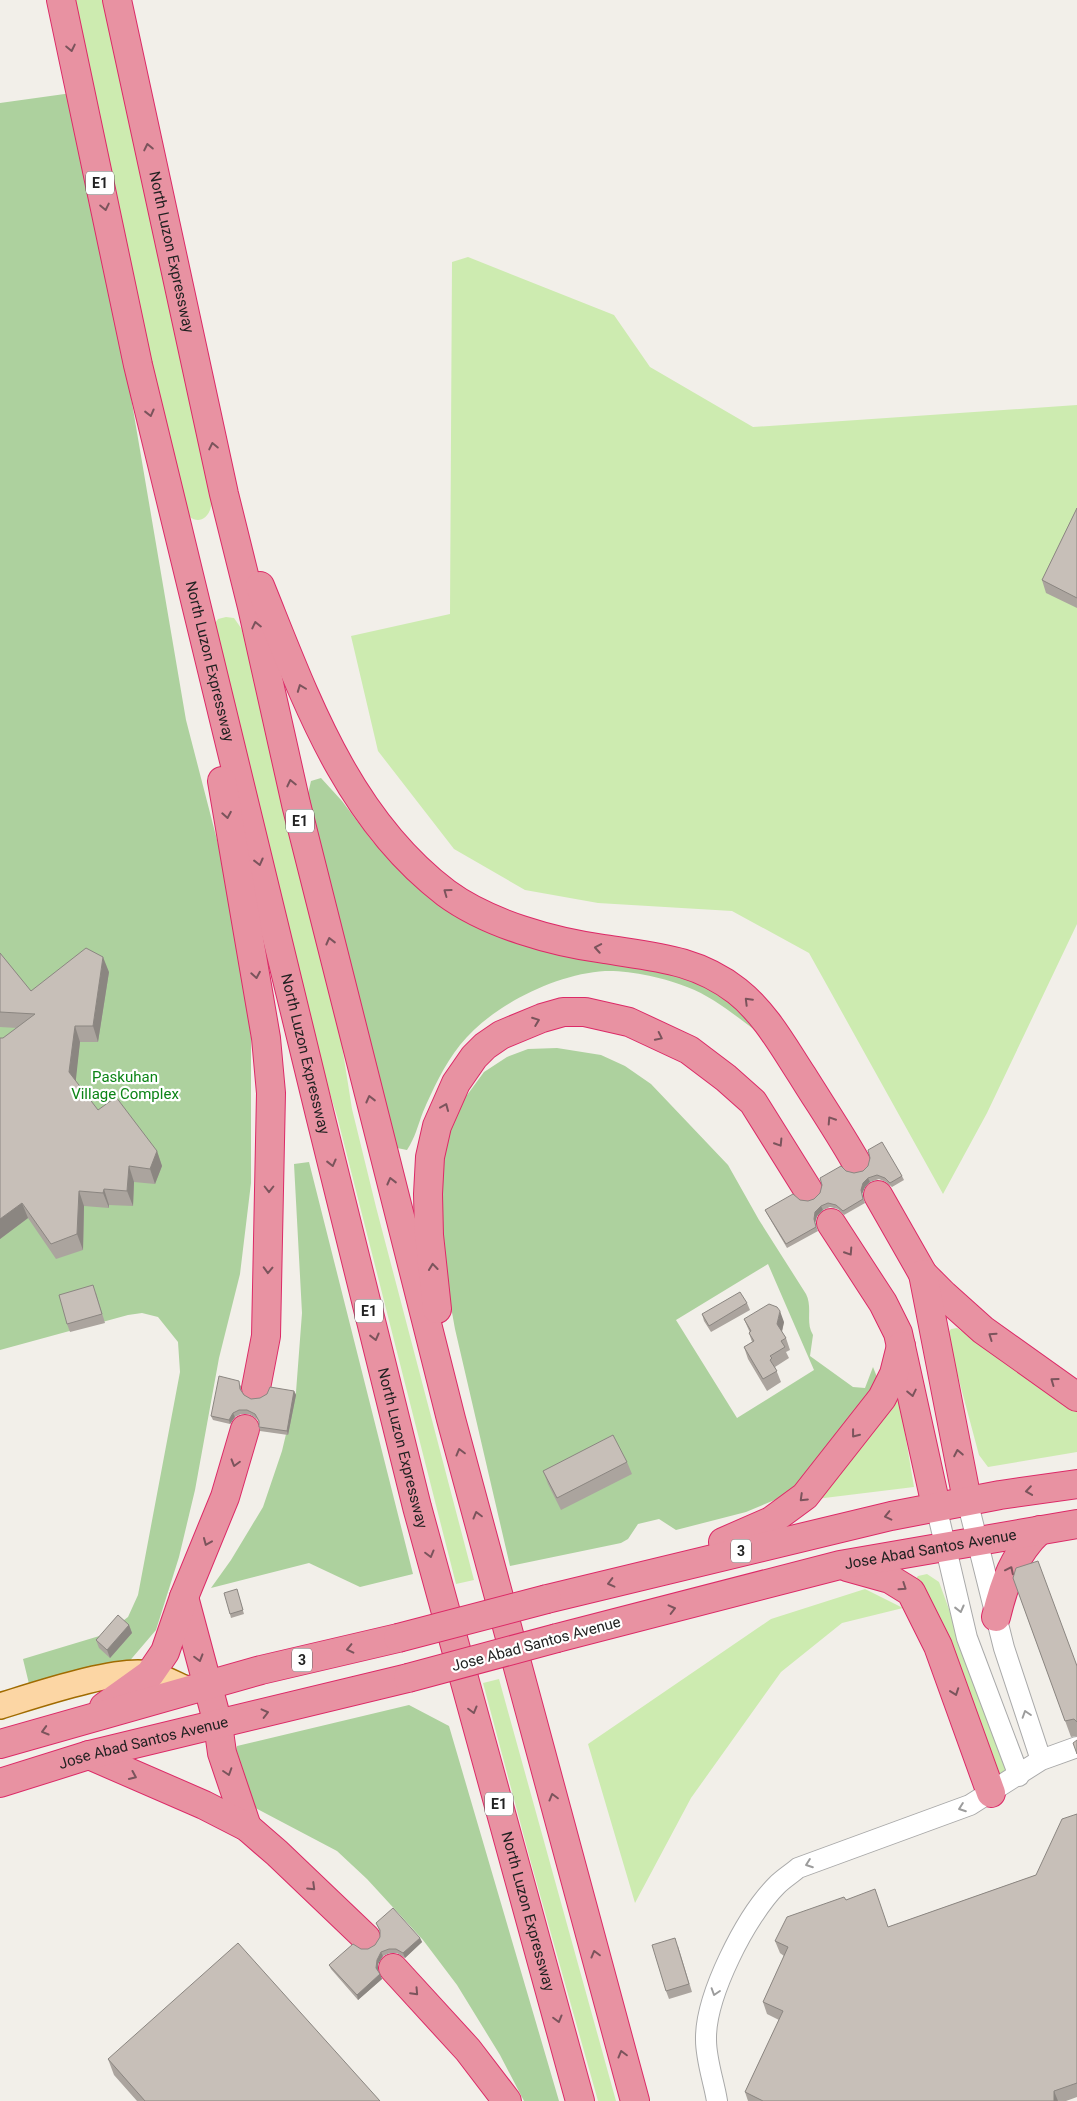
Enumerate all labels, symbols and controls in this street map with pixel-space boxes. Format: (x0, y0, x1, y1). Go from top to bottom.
one-way arrow (65, 43, 76, 52)
one-way arrow (143, 143, 154, 152)
street label: North Luzon Expressway (145, 170, 198, 335)
road number: E1 (86, 172, 114, 194)
one-way arrow (99, 202, 109, 211)
one-way arrow (144, 408, 155, 417)
one-way arrow (208, 442, 219, 451)
street label: North Luzon Expressway (182, 579, 238, 744)
one-way arrow (251, 620, 262, 629)
one-way arrow (297, 684, 308, 693)
one-way arrow (286, 779, 297, 788)
road number: E1 (286, 809, 314, 832)
one-way arrow (222, 811, 232, 820)
one-way arrow (253, 858, 263, 866)
one-way arrow (443, 889, 453, 898)
one-way arrow (326, 938, 336, 946)
one-way arrow (594, 944, 603, 954)
one-way arrow (250, 971, 260, 980)
street label: North Luzon Expressway (277, 972, 333, 1136)
one-way arrow (745, 998, 754, 1007)
one-way arrow (531, 1017, 540, 1027)
one-way arrow (653, 1031, 662, 1041)
park label: Paskuhan Village Complex (71, 1068, 179, 1103)
one-way arrow (365, 1094, 376, 1103)
one-way arrow (438, 1103, 449, 1112)
one-way arrow (828, 1117, 837, 1126)
one-way arrow (773, 1138, 782, 1147)
one-way arrow (326, 1158, 337, 1167)
one-way arrow (386, 1176, 397, 1185)
one-way arrow (264, 1186, 274, 1193)
one-way arrow (843, 1246, 852, 1255)
one-way arrow (428, 1262, 439, 1270)
one-way arrow (262, 1266, 273, 1274)
road number: E1 (355, 1300, 383, 1322)
one-way arrow (369, 1333, 380, 1342)
one-way arrow (988, 1333, 998, 1342)
street label: North Luzon Expressway (374, 1366, 431, 1530)
one-way arrow (1051, 1378, 1060, 1386)
one-way arrow (906, 1389, 916, 1398)
one-way arrow (852, 1428, 860, 1437)
one-way arrow (953, 1448, 964, 1457)
one-way arrow (456, 1449, 466, 1457)
one-way arrow (231, 1458, 241, 1466)
one-way arrow (1024, 1485, 1032, 1496)
one-way arrow (800, 1492, 809, 1501)
one-way arrow (884, 1510, 893, 1521)
one-way arrow (472, 1511, 483, 1520)
street label: Jose Abad Santos Avenue (843, 1526, 1018, 1573)
one-way arrow (202, 1537, 213, 1546)
road number: 3 (731, 1540, 751, 1562)
one-way arrow (424, 1549, 435, 1558)
one-way arrow (1004, 1566, 1014, 1575)
one-way arrow (607, 1577, 616, 1588)
one-way arrow (897, 1581, 906, 1590)
one-way arrow (668, 1604, 676, 1614)
one-way arrow (954, 1604, 965, 1613)
street label: Jose Abad Santos Avenue (450, 1613, 622, 1675)
one-way arrow (346, 1643, 355, 1654)
road number: 3 (292, 1648, 312, 1672)
one-way arrow (194, 1653, 204, 1661)
one-way arrow (949, 1687, 959, 1696)
one-way arrow (467, 1706, 478, 1715)
one-way arrow (261, 1708, 270, 1719)
one-way arrow (1022, 1710, 1032, 1719)
street label: Jose Abad Santos Avenue (56, 1713, 230, 1773)
one-way arrow (41, 1725, 49, 1735)
one-way arrow (222, 1767, 232, 1775)
one-way arrow (128, 1769, 137, 1780)
road number: E1 (485, 1792, 513, 1816)
one-way arrow (548, 1793, 558, 1801)
one-way arrow (958, 1802, 966, 1812)
street label: North Luzon Expressway (497, 1830, 558, 1993)
one-way arrow (805, 1858, 814, 1868)
one-way arrow (307, 1881, 316, 1890)
one-way arrow (590, 1949, 601, 1958)
one-way arrow (410, 1986, 419, 1995)
one-way arrow (711, 1987, 721, 1995)
one-way arrow (552, 2015, 562, 2023)
one-way arrow (618, 2050, 628, 2059)

